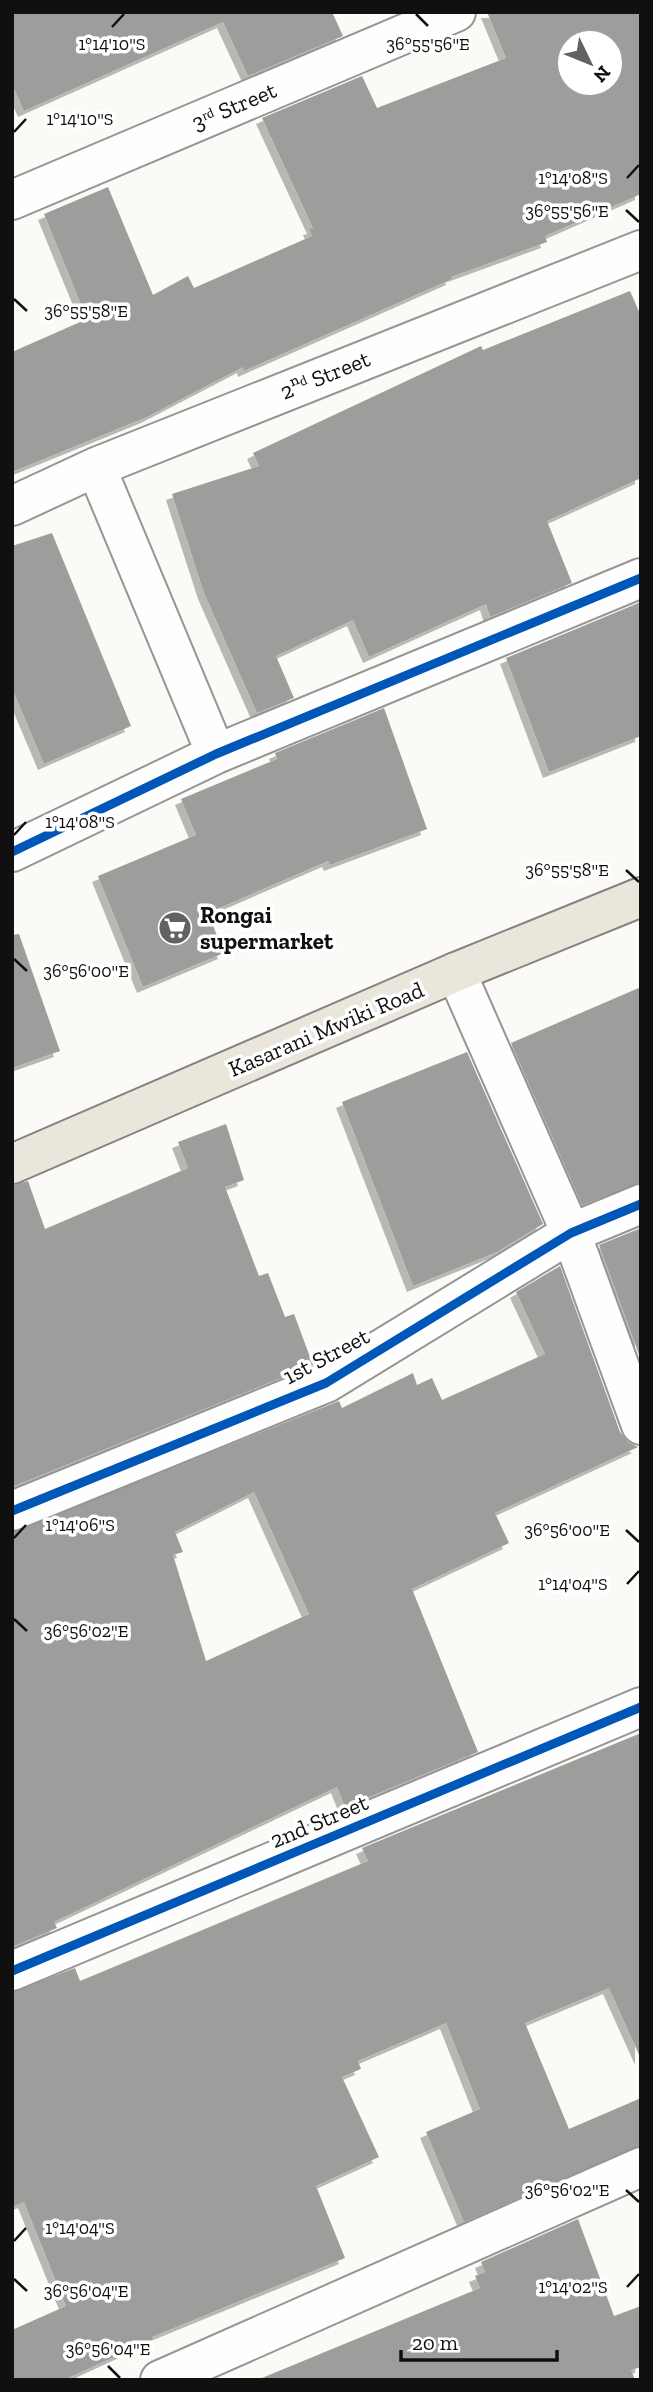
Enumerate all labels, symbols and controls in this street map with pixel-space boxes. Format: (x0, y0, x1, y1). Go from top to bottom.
north arrow (555, 28, 625, 98)
text: 1°14'10"S (79, 33, 145, 55)
text: 36°55'56"E (386, 33, 470, 55)
text: N (589, 61, 615, 87)
street label: 3ʳᵈ Street (187, 76, 281, 136)
text: 1°14'10"S (47, 108, 113, 130)
text: 1°14'08"S (538, 167, 608, 189)
text: 36°55'56"E (525, 200, 609, 222)
text: 36°55'58"E (44, 300, 128, 322)
street label: 2ⁿᵈ Street (276, 344, 374, 406)
text: 1°14'08"S (45, 811, 115, 833)
text: 36°55'58"E (525, 859, 609, 881)
place label: Rongai supermarket (200, 901, 334, 955)
supermarket icon: Rongai supermarket (156, 909, 194, 947)
text: 36°56'00"E (43, 960, 129, 982)
street label: Kasarani Mwiki Road (224, 975, 428, 1083)
street label: 1st Street (278, 1322, 374, 1390)
text: 1°14'06"S (45, 1514, 115, 1536)
text: 36°56'00"E (524, 1519, 610, 1541)
text: 1°14'04"S (538, 1573, 608, 1595)
text: 36°56'02"E (44, 1620, 128, 1642)
street label: 2nd Street (266, 1788, 373, 1854)
text: 36°56'02"E (525, 2179, 609, 2201)
text: 1°14'04"S (45, 2217, 115, 2239)
text: 1°14'02"S (538, 2276, 608, 2298)
text: 36°56'04"E (44, 2280, 128, 2302)
scale bar (401, 2318, 557, 2362)
text: 20 m (412, 2330, 458, 2355)
text: 36°56'04"E (66, 2338, 150, 2360)

